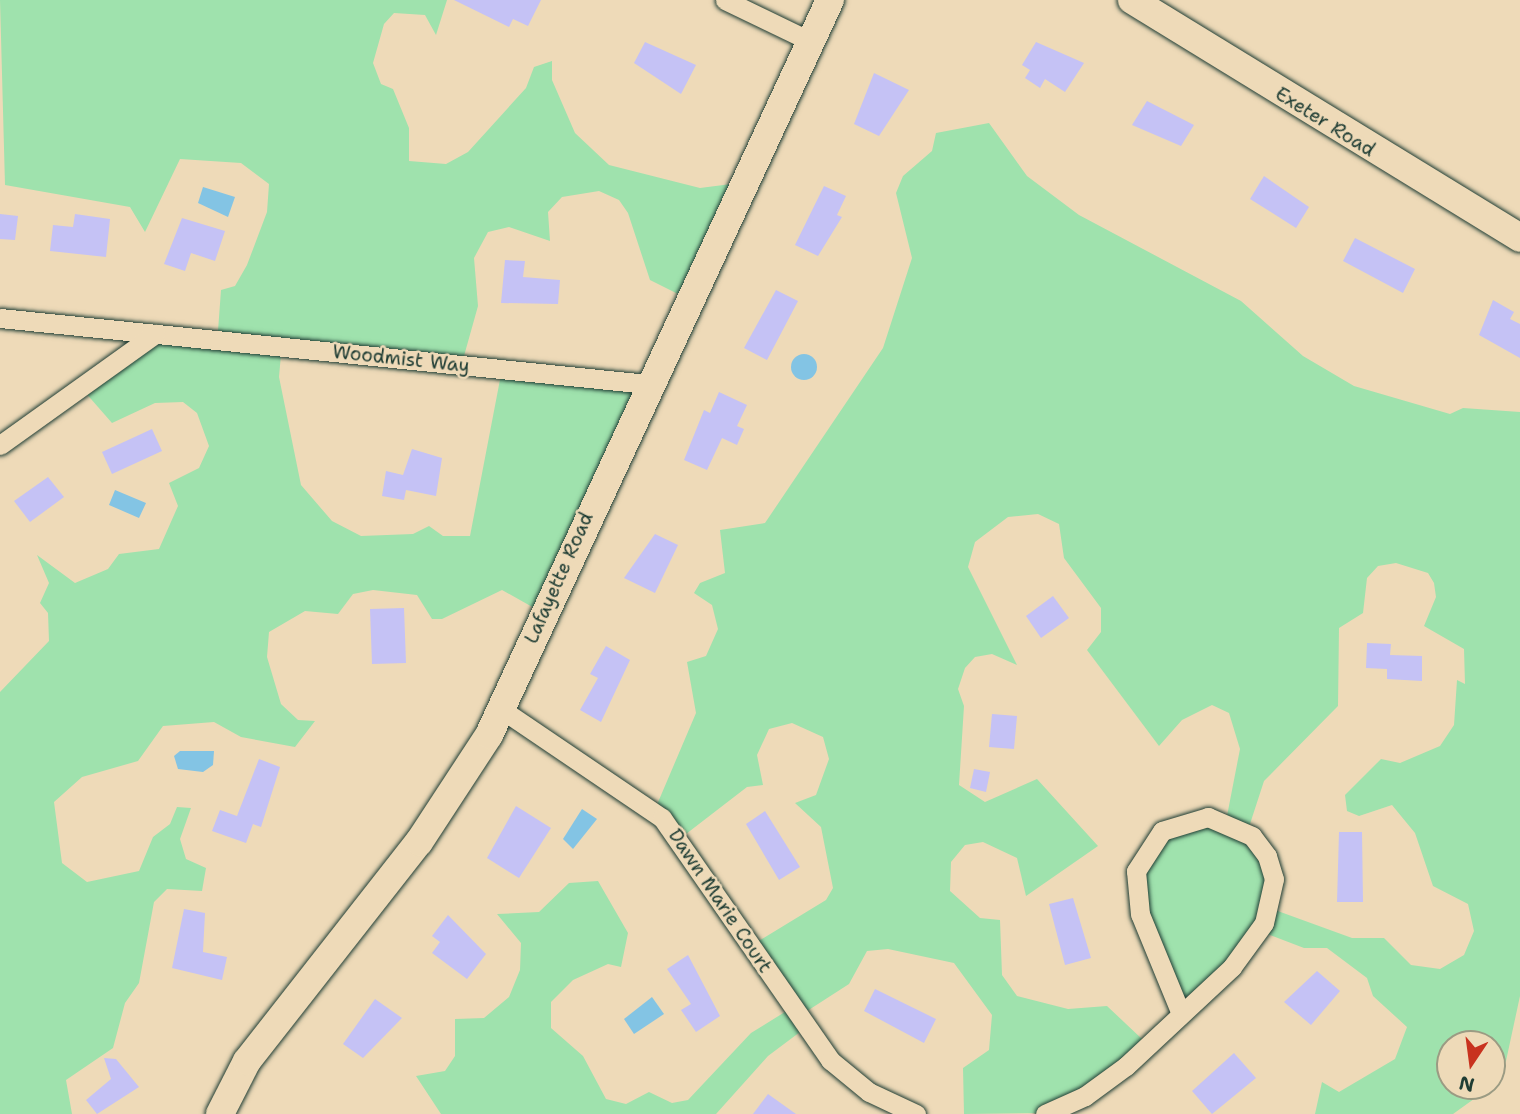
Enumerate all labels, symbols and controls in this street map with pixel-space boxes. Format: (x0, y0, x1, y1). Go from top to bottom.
street label: Exeter Road (1271, 82, 1379, 162)
street label: Woodmist Way (331, 340, 471, 378)
street label: Lafayette Road (520, 509, 598, 647)
street label: Dawn Marie Court (663, 825, 777, 977)
north arrow (1436, 1030, 1506, 1100)
text: N (1456, 1070, 1477, 1098)

